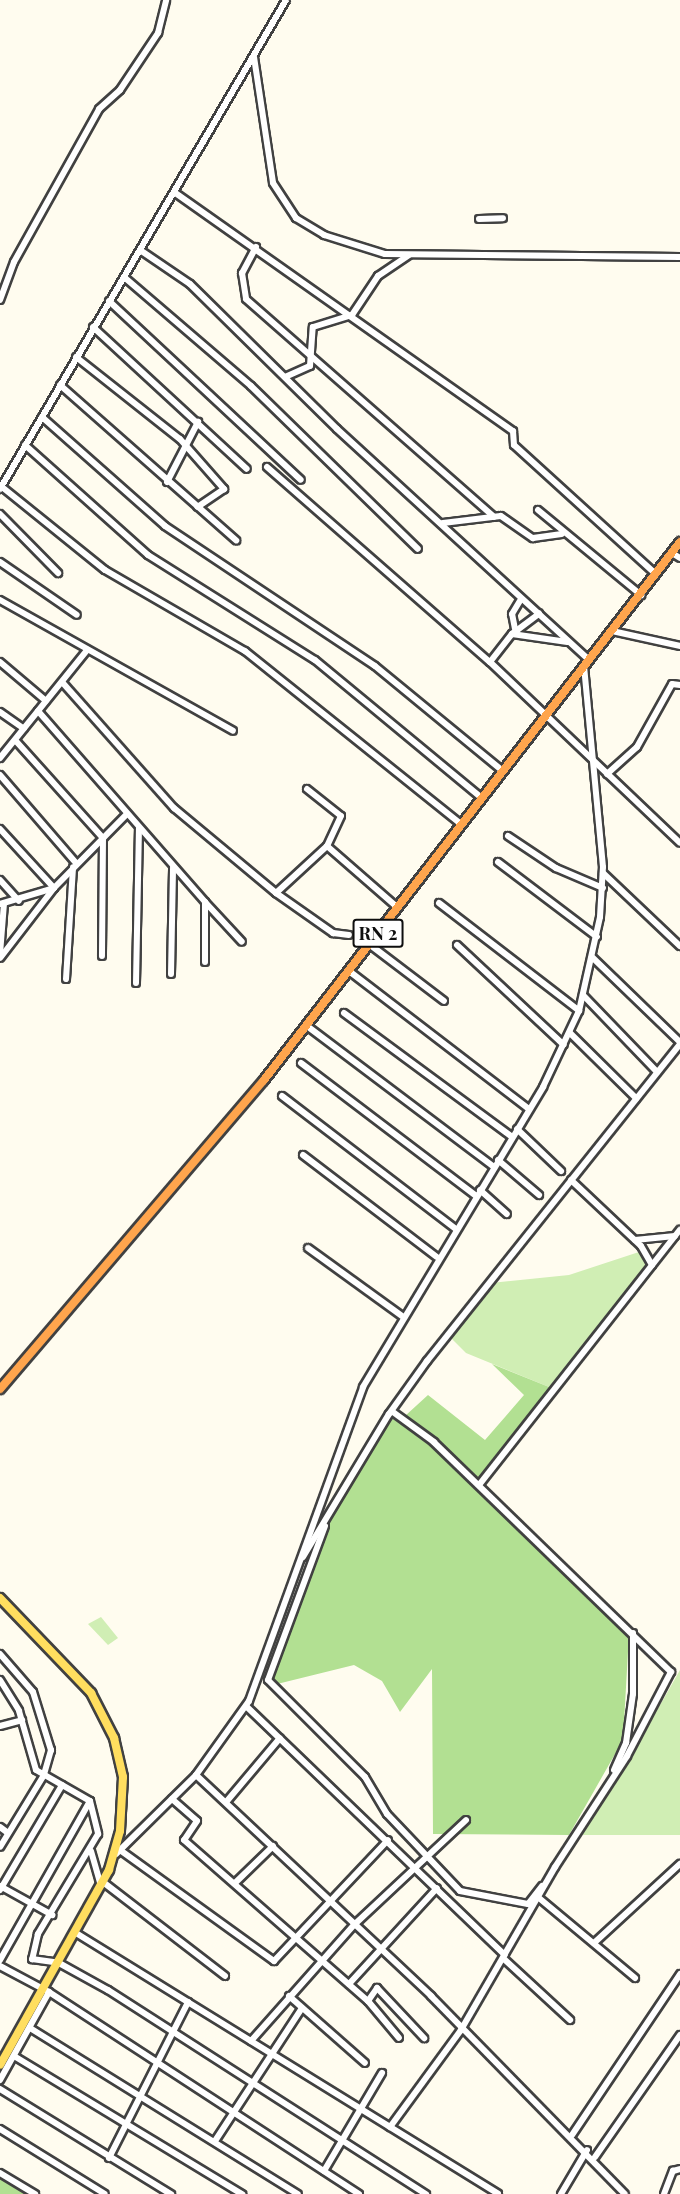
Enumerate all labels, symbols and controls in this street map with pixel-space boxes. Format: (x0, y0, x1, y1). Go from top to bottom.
road number: RN 2 (351, 918, 405, 948)

